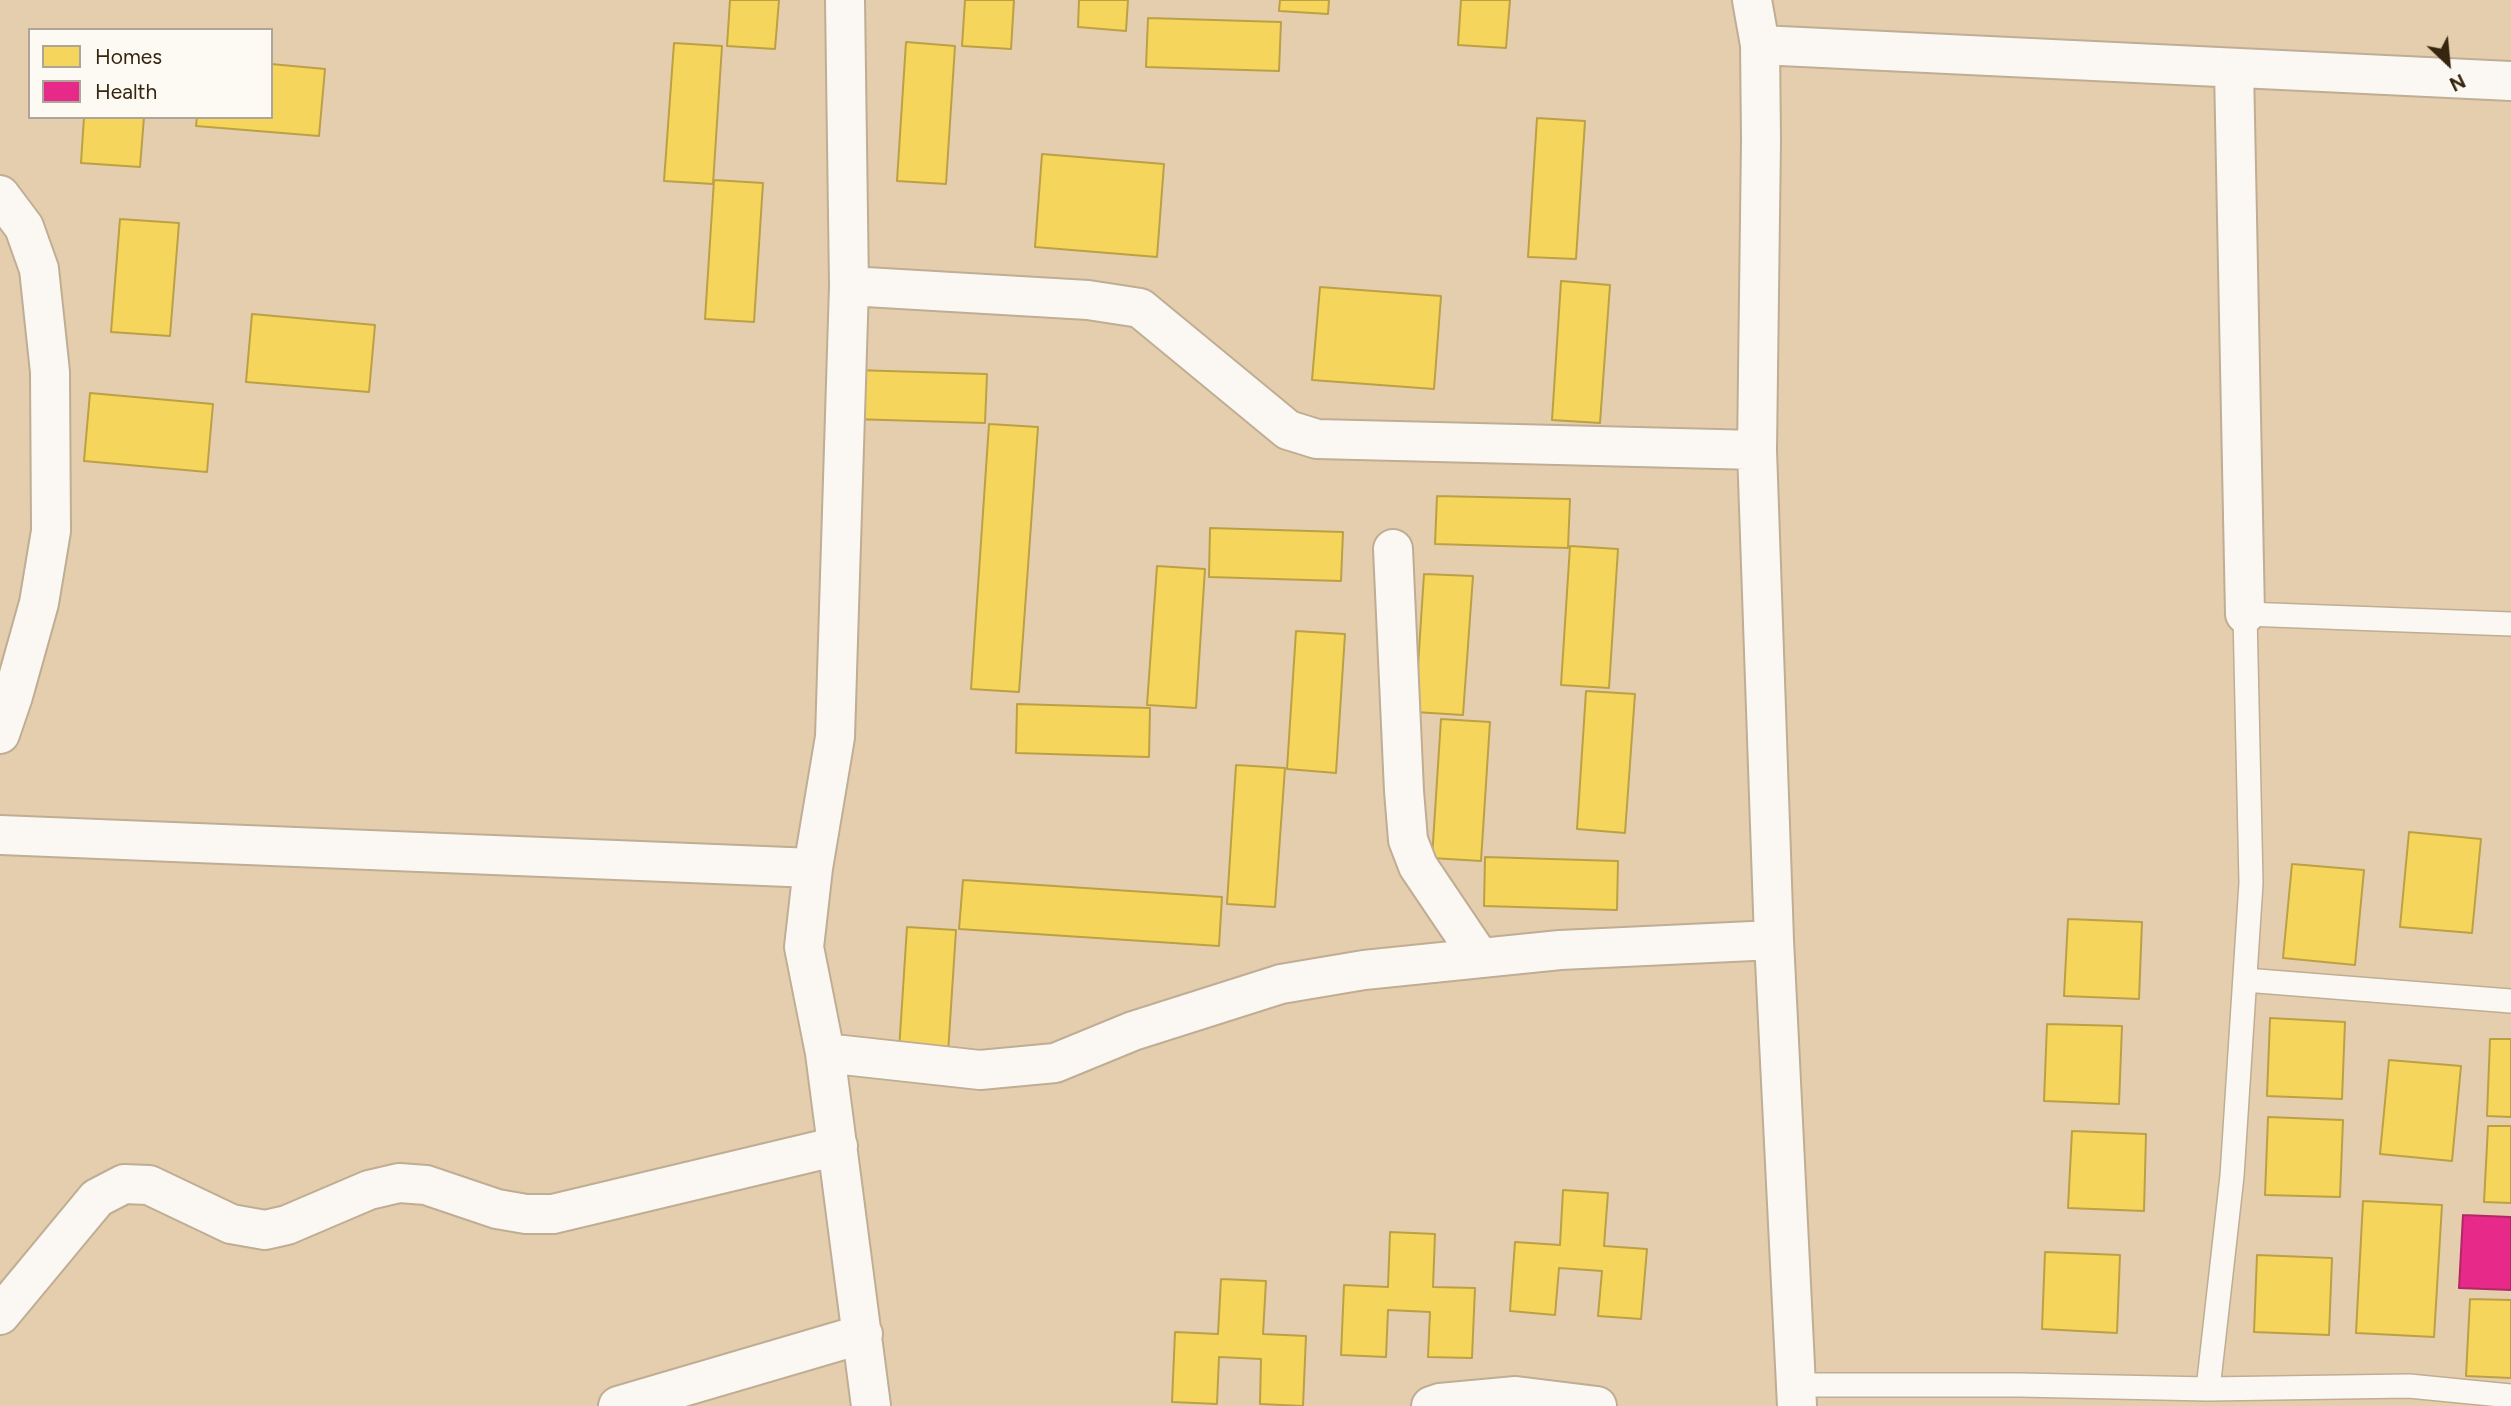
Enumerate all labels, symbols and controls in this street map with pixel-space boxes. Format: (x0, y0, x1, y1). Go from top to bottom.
legend (28, 28, 273, 119)
north arrow (2413, 28, 2483, 98)
text: Homes (95, 44, 162, 69)
text: N (2446, 69, 2469, 96)
text: Health (95, 79, 157, 104)

